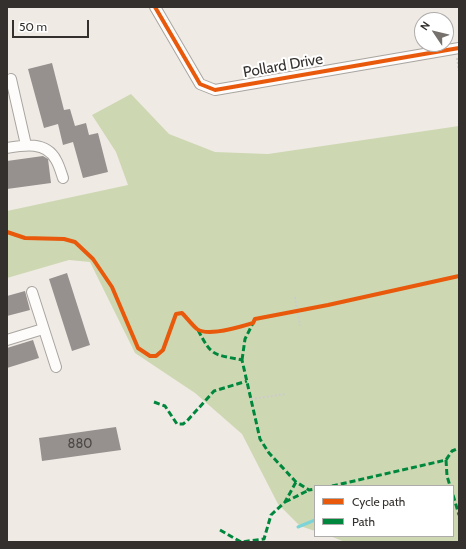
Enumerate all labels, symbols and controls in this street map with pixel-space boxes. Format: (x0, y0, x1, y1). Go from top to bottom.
scale bar (14, 12, 91, 38)
north arrow (414, 12, 454, 52)
text: N (417, 18, 433, 33)
text: 50 m (19, 19, 47, 34)
street label: Pollard Drive (242, 50, 324, 82)
house number: 880 (68, 436, 92, 452)
legend (314, 485, 454, 537)
text: Cycle path (352, 494, 405, 509)
text: Path (352, 514, 375, 529)

